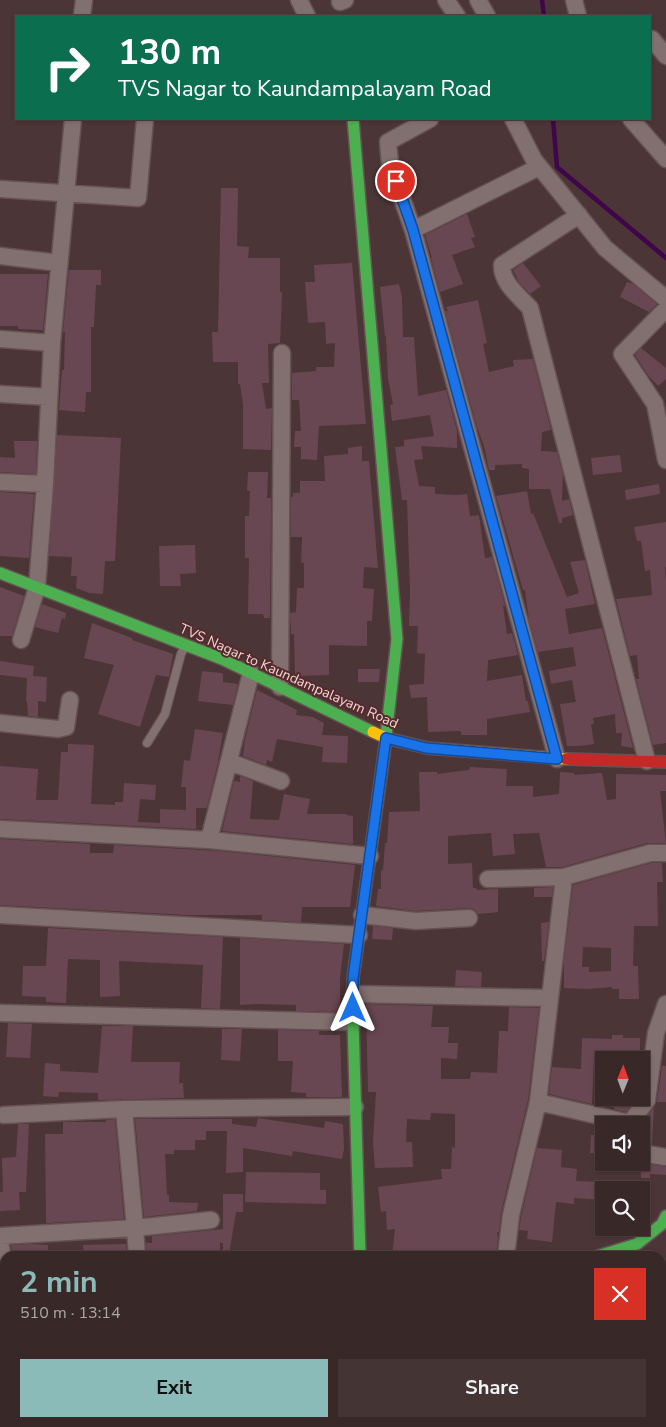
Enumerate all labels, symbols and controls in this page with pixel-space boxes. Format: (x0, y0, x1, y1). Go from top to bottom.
text: 130 m (118, 29, 221, 76)
icon: right (35, 35, 100, 100)
text: TVS Nagar to Kaundampalayam Road (118, 74, 492, 104)
pin (375, 160, 417, 202)
icon: arrive (382, 167, 410, 195)
street label: TVS Nagar to Kaundampalayam Road (177, 619, 401, 733)
position arrow (326, 981, 378, 1033)
north arrow (595, 1051, 650, 1106)
map controls (595, 1051, 650, 1236)
button: sound (595, 1116, 650, 1171)
button: search (595, 1181, 650, 1236)
text: 2 min (20, 1262, 98, 1303)
button: close (594, 1268, 646, 1320)
text: 510 m · 13:14 (20, 1302, 121, 1324)
button: Exit (20, 1359, 328, 1417)
button: Share (338, 1359, 646, 1417)

